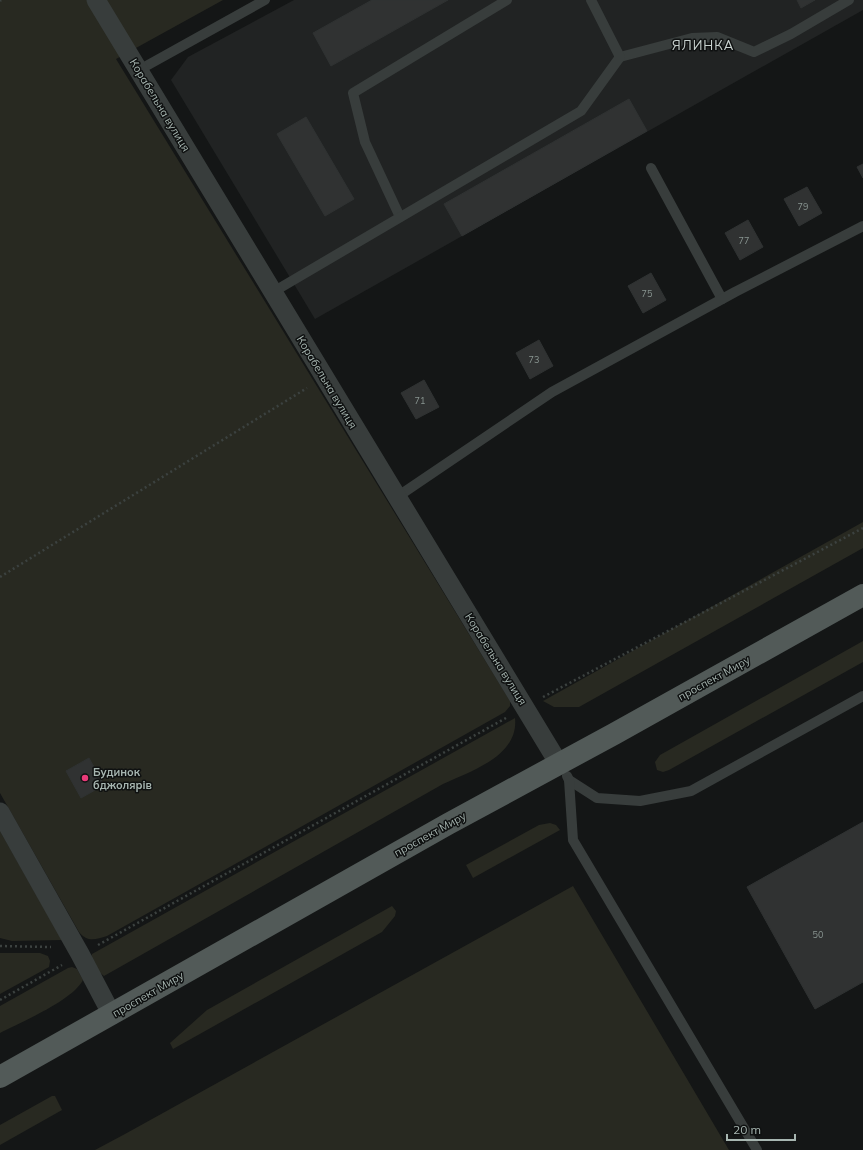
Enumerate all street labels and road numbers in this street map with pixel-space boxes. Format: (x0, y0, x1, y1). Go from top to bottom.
street label: Корабельна вулиця (127, 56, 193, 154)
street label: Корабельна вулиця (294, 333, 360, 431)
street label: Корабельна вулиця (462, 610, 530, 708)
street label: проспект Миру (676, 652, 753, 704)
street label: проспект Миру (392, 808, 469, 860)
street label: проспект Миру (110, 968, 186, 1020)

